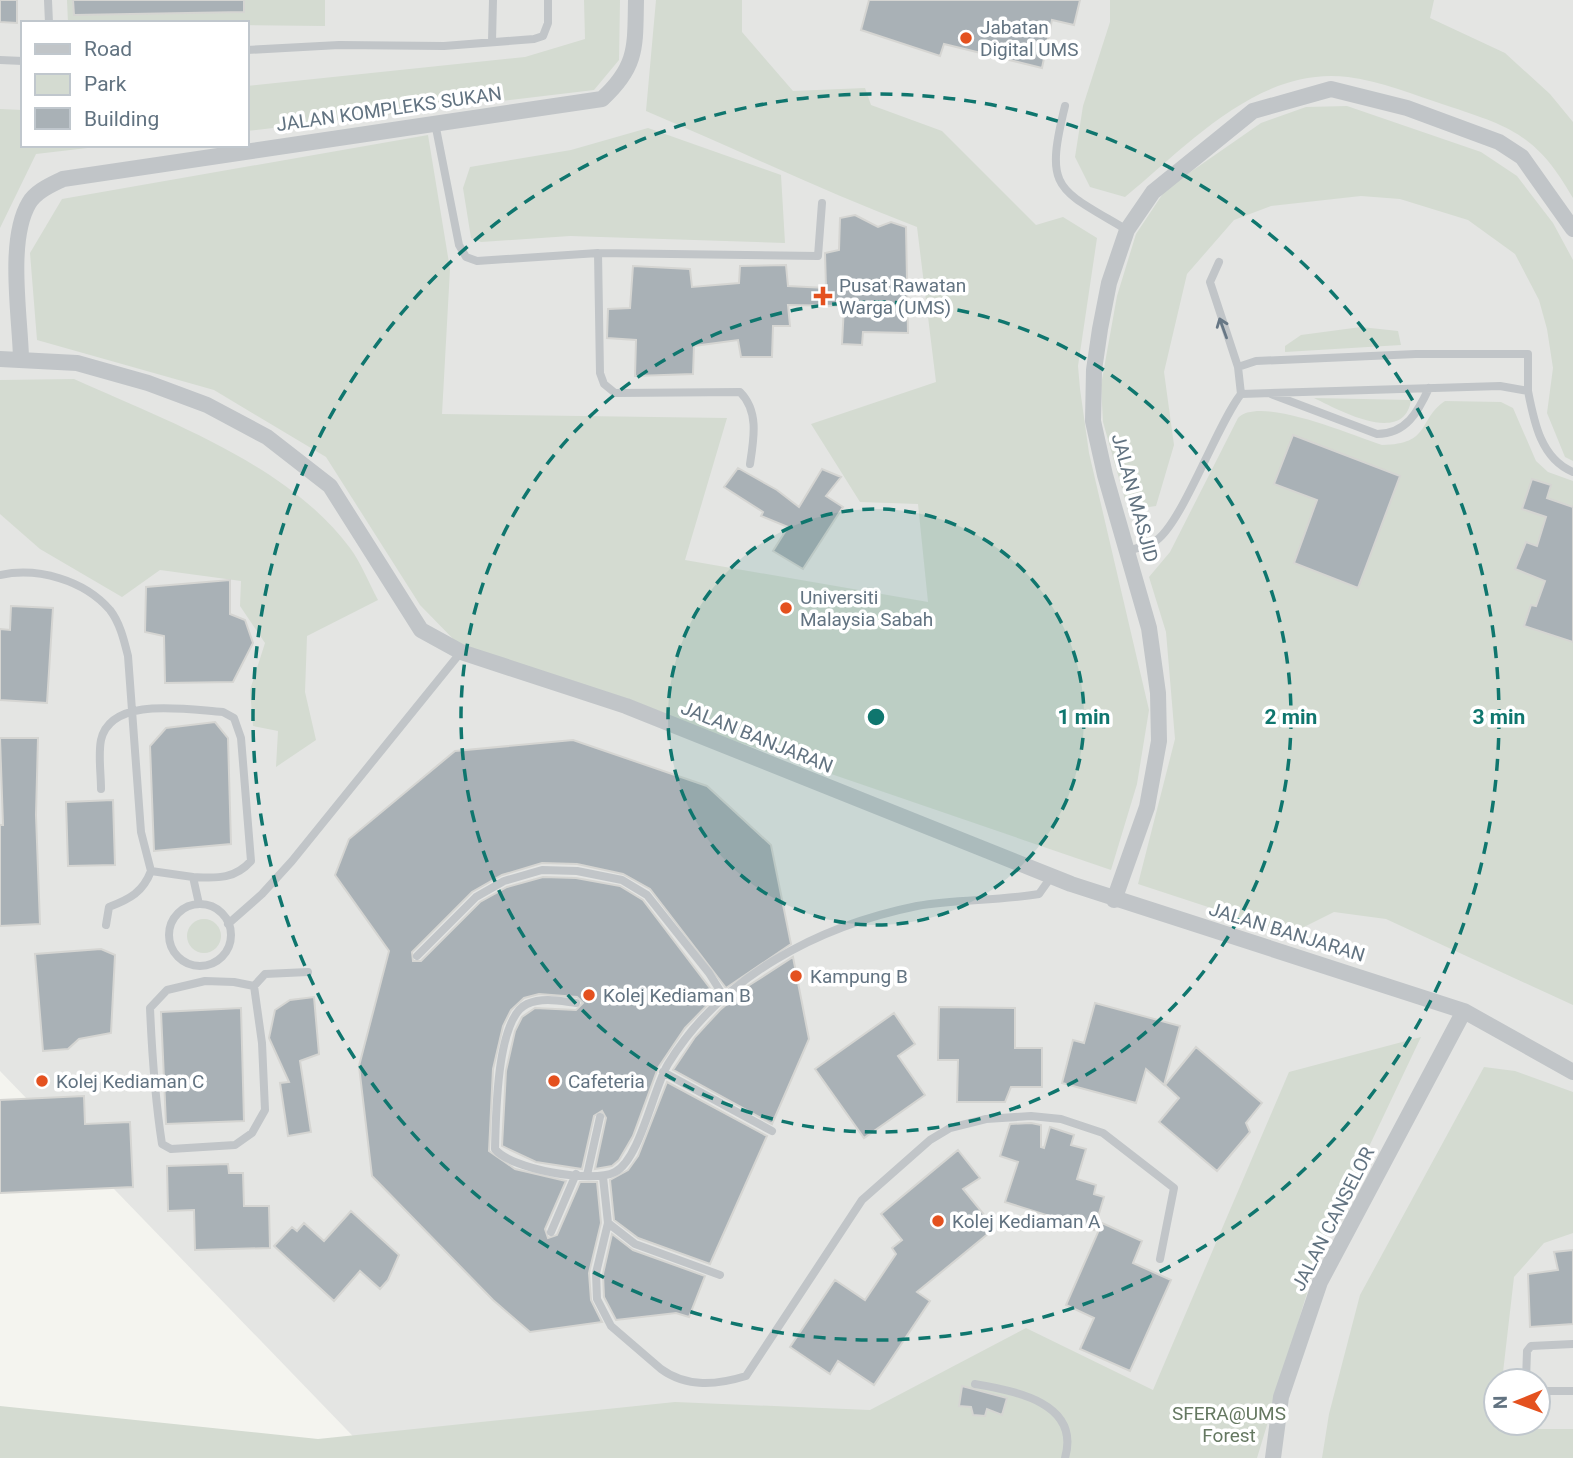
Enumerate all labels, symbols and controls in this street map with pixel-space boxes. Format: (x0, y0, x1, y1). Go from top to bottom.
place label: Jabatan Digital UMS (980, 16, 1078, 61)
legend (21, 21, 248, 147)
marker: Jabatan Digital UMS (958, 30, 974, 46)
text: Road (84, 37, 132, 61)
text: Park (84, 72, 127, 96)
street label: JALAN KOMPLEKS SUKAN (275, 82, 503, 136)
text: Building (84, 107, 159, 131)
place label: Pusat Rawatan Warga (UMS) (839, 274, 966, 319)
marker: Pusat Rawatan Warga (UMS) (813, 286, 833, 306)
one-way arrow (1216, 318, 1228, 340)
street label: JALAN MASJID (1107, 431, 1163, 565)
place label: Universiti Malaysia Sabah (800, 586, 933, 631)
marker: Universiti Malaysia Sabah (778, 600, 794, 616)
street label: JALAN BANJARAN (678, 696, 836, 778)
centre of rings (864, 705, 888, 729)
text: 1 min (1058, 705, 1110, 729)
text: 2 min (1265, 705, 1317, 729)
text: 3 min (1473, 705, 1525, 729)
street label: JALAN BANJARAN (1206, 897, 1368, 967)
place label: Kampung B (810, 965, 908, 988)
marker: Kampung B (788, 968, 804, 984)
place label: Kolej Kediaman B (603, 984, 751, 1007)
marker: Kolej Kediaman B (581, 987, 597, 1003)
place label: Kolej Kediaman C (56, 1070, 204, 1093)
place label: Cafeteria (568, 1070, 645, 1093)
marker: Kolej Kediaman C (34, 1073, 50, 1089)
marker: Cafeteria (546, 1073, 562, 1089)
street label: JALAN CANSELOR (1287, 1143, 1379, 1295)
place label: Kolej Kediaman A (952, 1210, 1101, 1233)
marker: Kolej Kediaman A (930, 1213, 946, 1229)
north arrow (1482, 1367, 1552, 1437)
text: N (1489, 1395, 1512, 1409)
park label: SFERA@UMS Forest (1172, 1402, 1286, 1447)

